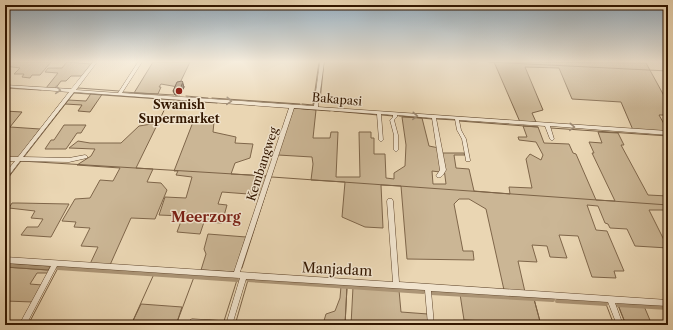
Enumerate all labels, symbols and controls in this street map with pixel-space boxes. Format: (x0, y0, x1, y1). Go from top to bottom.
one-way arrow (55, 85, 61, 94)
marker: Swanish Supermarket (174, 86, 184, 96)
street label: Bakapasi (311, 89, 363, 109)
place label: Swanish Supermarket (138, 97, 220, 126)
one-way arrow (226, 97, 232, 106)
one-way arrow (412, 111, 418, 120)
one-way arrow (569, 122, 575, 131)
street label: Kembangweg (243, 124, 281, 203)
district label: Meerzorg (171, 208, 242, 226)
street label: Manjadam (301, 258, 373, 280)

